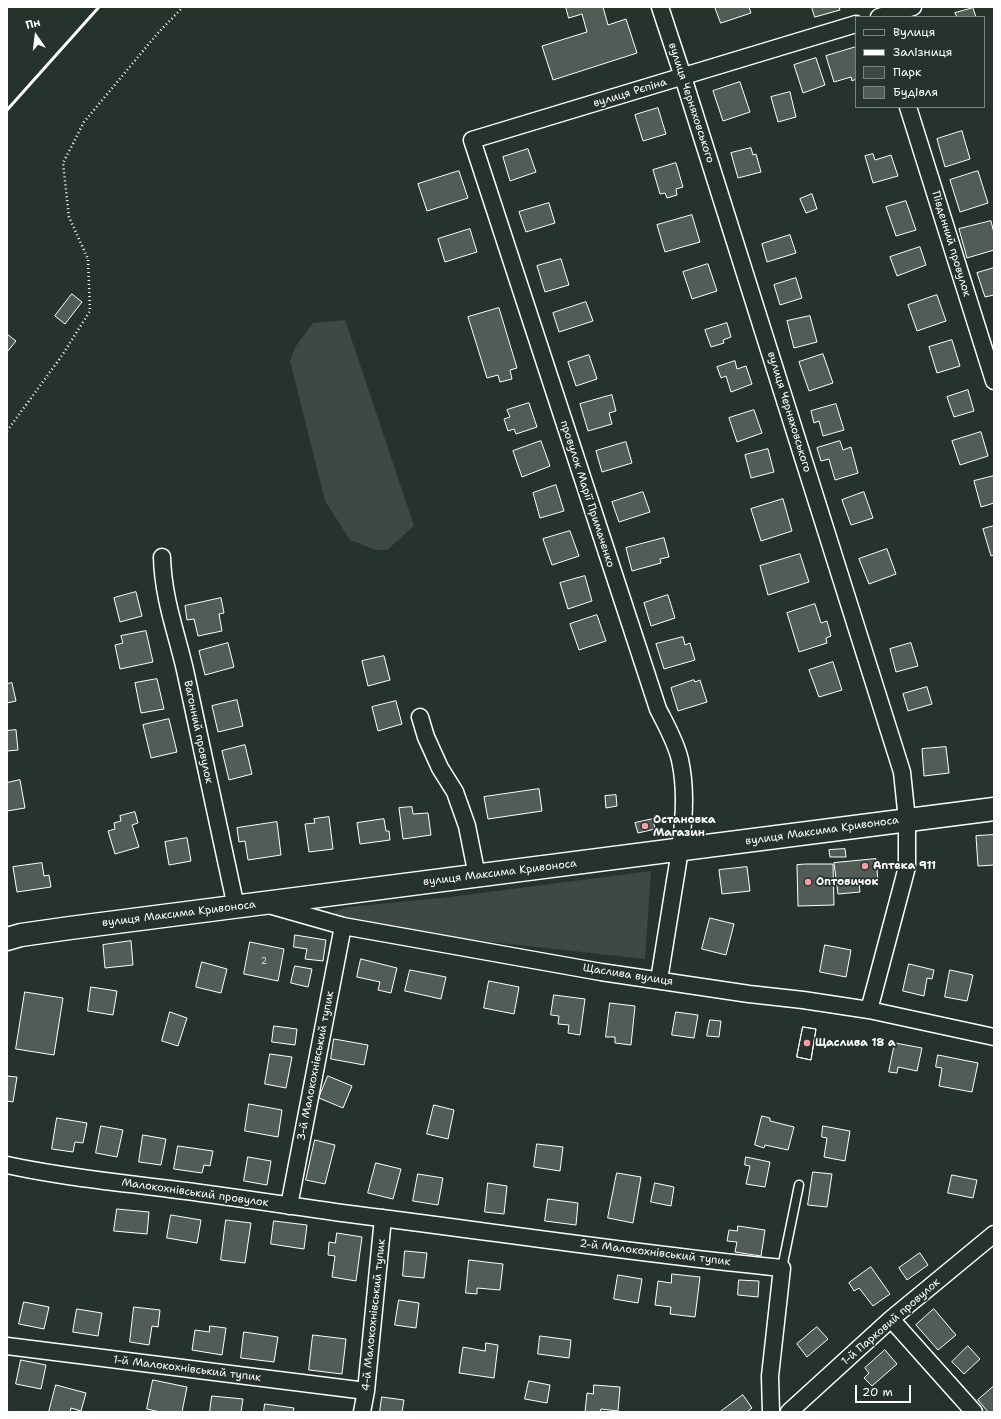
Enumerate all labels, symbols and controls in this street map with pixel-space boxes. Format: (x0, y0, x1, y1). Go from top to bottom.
text: Пн (24, 15, 42, 33)
north arrow (16, 16, 56, 56)
legend (855, 16, 985, 108)
text: Вулиця (893, 24, 935, 40)
street label: вулиця Черняховського (665, 41, 717, 165)
text: Залізниця (893, 44, 952, 60)
text: Парк (893, 64, 921, 80)
street label: вулиця Рєпіна (592, 76, 668, 110)
text: Будівля (893, 84, 938, 100)
street label: Південний провулок (929, 190, 973, 298)
street label: вулиця Черняховського (764, 350, 814, 474)
street label: провулок Марії Примаченко (557, 419, 617, 569)
street label: Вагонний провулок (181, 679, 215, 785)
place label: Остановка Магазин (653, 813, 715, 839)
street label: вулиця Максима Кривоноса (744, 814, 900, 848)
marker: Остановка Магазин (640, 821, 650, 831)
street label: вулиця Максима Кривоноса (422, 857, 578, 889)
place label: Аптека 911 (873, 859, 936, 873)
marker: Аптека 911 (860, 861, 870, 871)
place label: Оптовичок (816, 875, 878, 889)
marker: Оптовичок (803, 877, 813, 887)
street label: вулиця Максима Кривоноса (101, 898, 257, 930)
house number: 2 (261, 957, 267, 967)
street label: Щаслива вулиця (582, 961, 674, 989)
street label: 3-й Малокохнівський тупик (295, 990, 337, 1142)
place label: Щаслива 18 а (815, 1036, 895, 1050)
marker: Щаслива 18 а (802, 1038, 812, 1048)
street label: Малокохнівський провулок (121, 1176, 269, 1210)
street label: 2-й Малокохнівський тупик (579, 1237, 731, 1269)
street label: 4-й Малокохнівський тупик (359, 1238, 389, 1392)
street label: 1-й Парковий провулок (839, 1276, 943, 1368)
street label: 1-й Малокохнівський тупик (112, 1353, 262, 1385)
scale bar (857, 1377, 913, 1403)
text: 20 m (862, 1384, 893, 1400)

